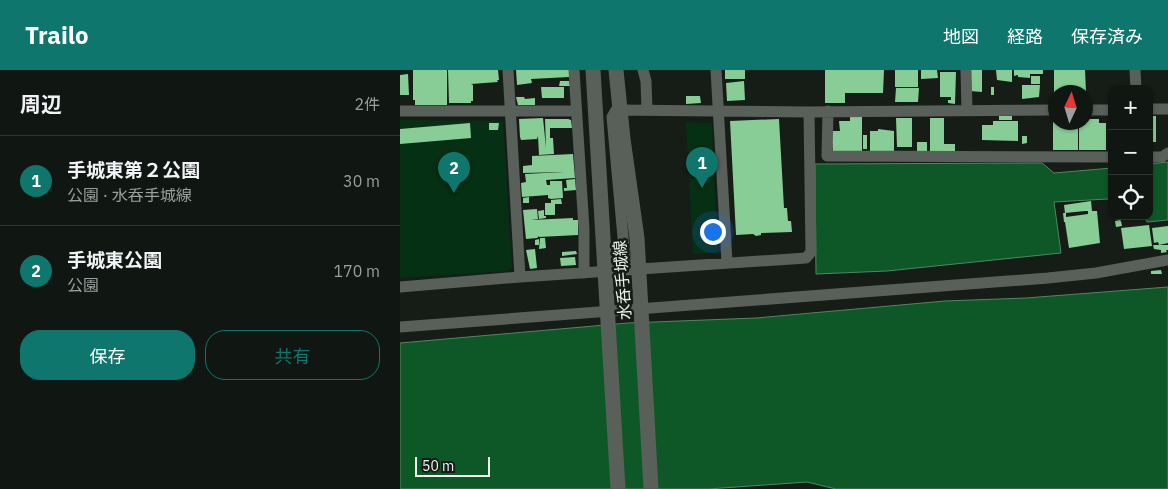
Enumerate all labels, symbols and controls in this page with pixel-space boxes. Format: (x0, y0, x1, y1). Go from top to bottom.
text: Trailo (25, 19, 89, 51)
text: 地図 (943, 25, 979, 48)
text: 経路 (1007, 25, 1043, 48)
text: 保存済み (1071, 25, 1143, 48)
north arrow (1048, 85, 1093, 130)
map controls (1108, 85, 1153, 220)
button: + (1108, 85, 1153, 130)
text: 周辺 (20, 90, 62, 118)
text: 2件 (354, 94, 380, 114)
button: − (1108, 130, 1153, 175)
pin: 1 (686, 147, 718, 188)
pin: 2 (438, 152, 470, 193)
text: 手城東第２公園 (67, 158, 200, 182)
text: 1 (31, 171, 41, 191)
text: 30 m (343, 171, 380, 191)
button: locate (1108, 175, 1153, 220)
text: 公園 · 水呑手城線 (67, 185, 192, 205)
your location (700, 219, 726, 245)
street label: 水呑手城線 (609, 239, 635, 321)
text: 手城東公園 (67, 248, 162, 272)
text: 2 (31, 261, 41, 281)
text: 170 m (333, 261, 380, 281)
text: 公園 (67, 275, 99, 295)
button: 保存 (20, 330, 195, 380)
button: 共有 (205, 330, 380, 380)
scale bar (415, 454, 490, 477)
text: 50 m (422, 457, 454, 475)

